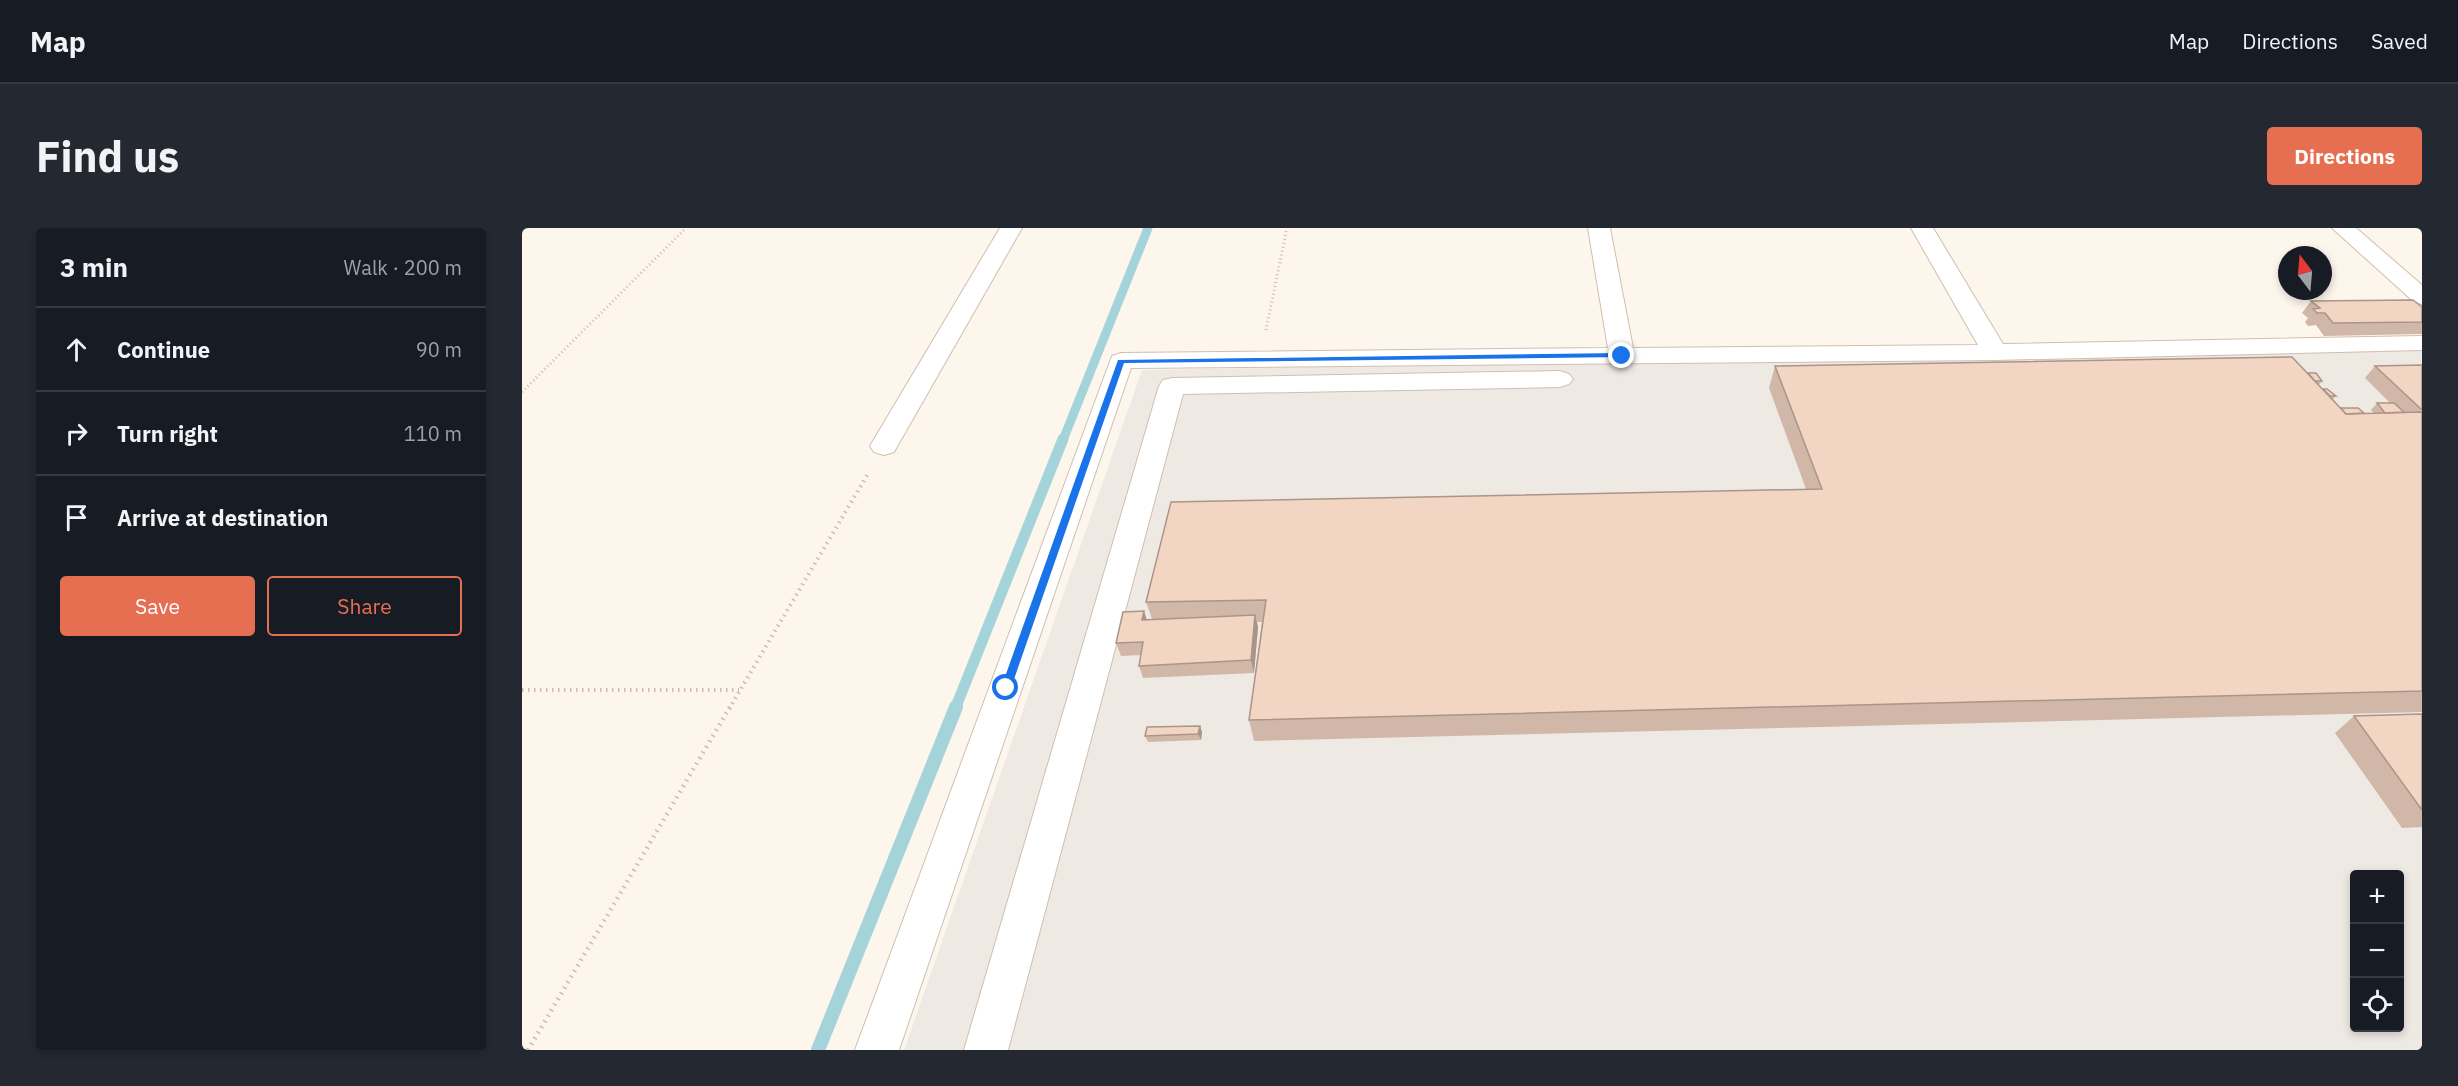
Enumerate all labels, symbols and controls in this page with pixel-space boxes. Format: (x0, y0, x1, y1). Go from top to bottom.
text: Map (30, 23, 86, 60)
text: Map (2169, 27, 2209, 55)
text: Directions (2242, 27, 2338, 55)
text: Saved (2371, 27, 2428, 55)
button: Directions (2267, 127, 2422, 185)
text: Find us (36, 129, 179, 184)
north arrow (2278, 246, 2332, 300)
text: 3 min (60, 250, 128, 284)
text: Walk · 200 m (344, 254, 462, 281)
icon: ahead (60, 333, 93, 366)
text: Continue (117, 335, 210, 364)
text: 90 m (416, 336, 462, 363)
route end (1608, 342, 1634, 368)
icon: right (60, 417, 93, 450)
text: Turn right (117, 419, 218, 448)
text: 110 m (404, 420, 462, 447)
icon: arrive (60, 501, 93, 534)
text: Arrive at destination (117, 503, 328, 532)
button: Save (60, 576, 255, 636)
button: Share (267, 576, 462, 636)
route start (992, 674, 1018, 700)
map controls (2350, 870, 2404, 1032)
button: + (2350, 870, 2404, 924)
button: − (2350, 924, 2404, 978)
button: locate (2350, 978, 2404, 1032)

